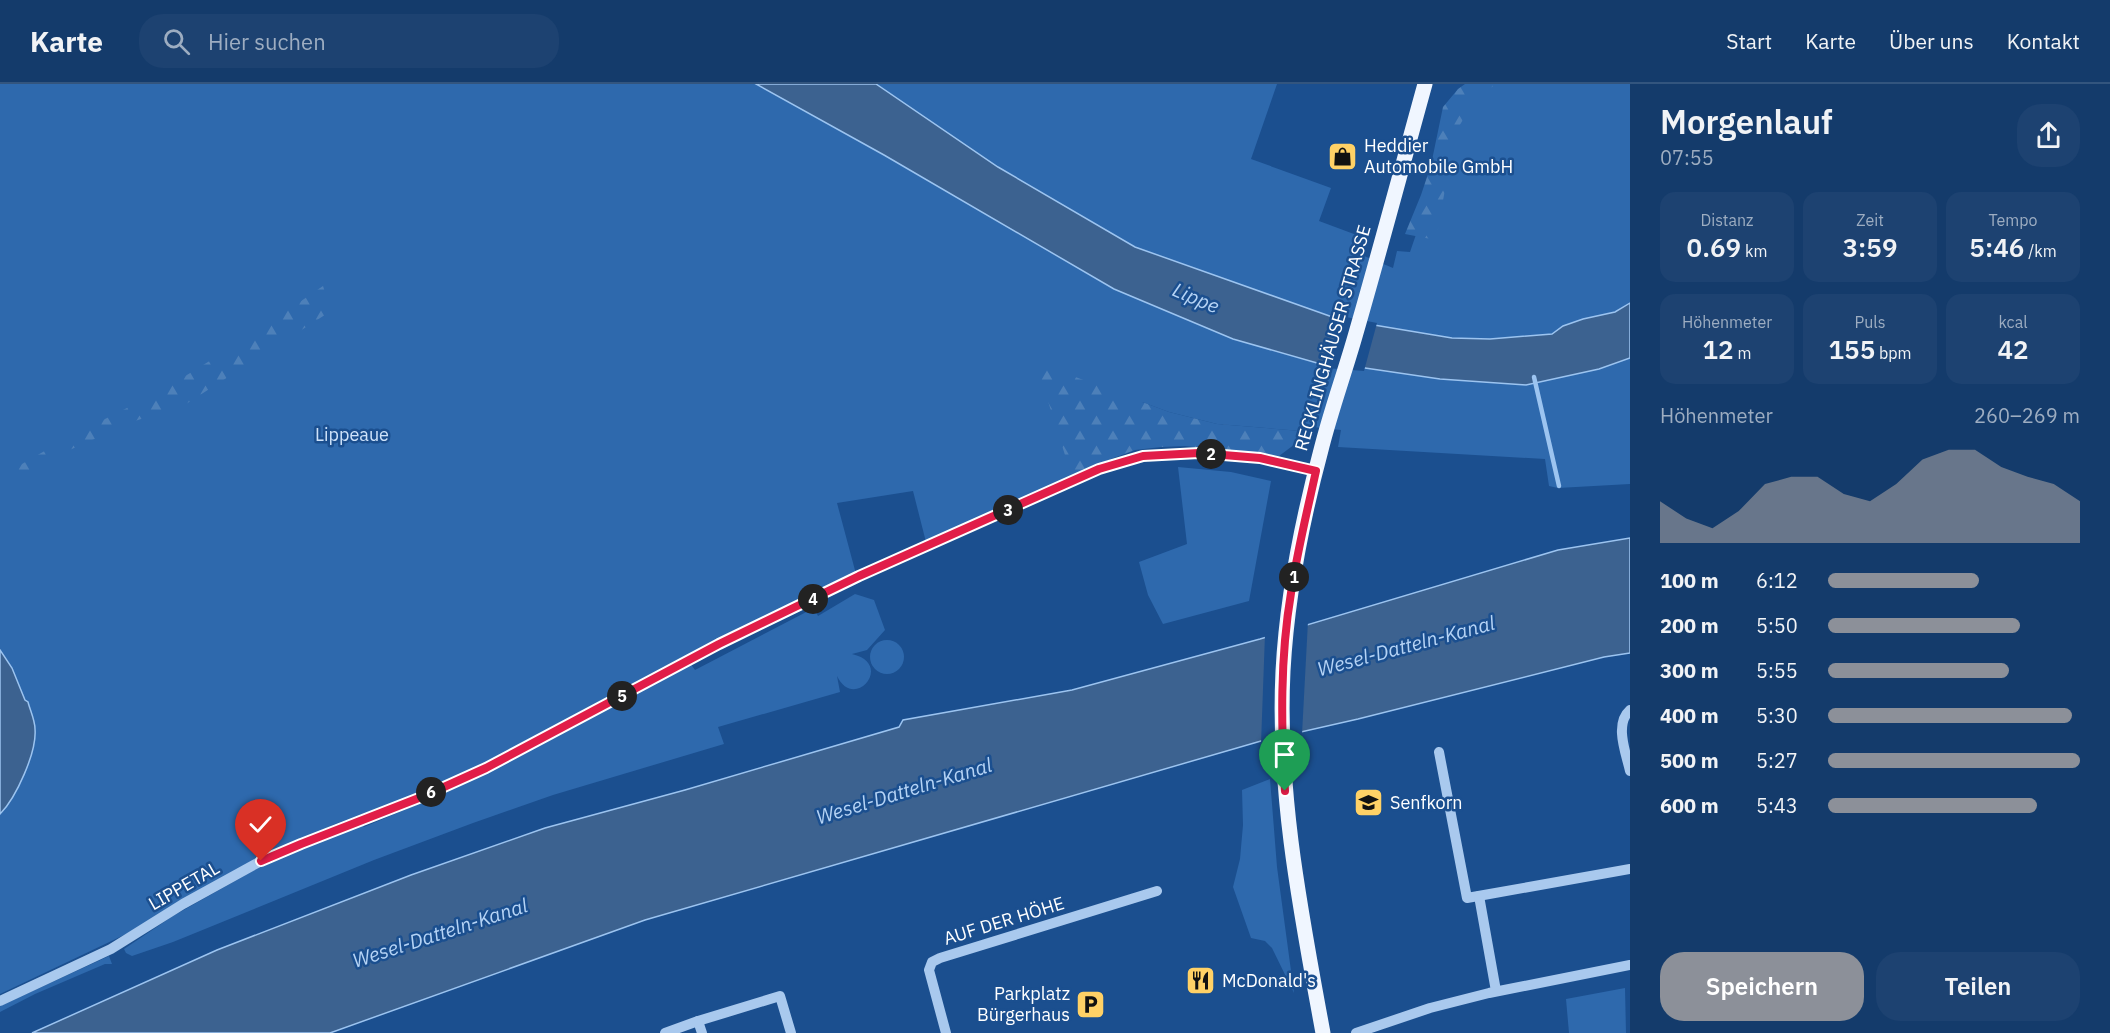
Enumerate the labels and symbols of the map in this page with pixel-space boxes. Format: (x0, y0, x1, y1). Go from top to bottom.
place label: Heddier Automobile GmbH (1364, 134, 1513, 178)
shop icon: Heddier Automobile GmbH (1327, 140, 1359, 172)
street label: RECKLINGHÄUSER STRASSE (1289, 222, 1376, 453)
water label: Lippe (1169, 276, 1224, 319)
park label: Lippeaue (315, 423, 389, 446)
pin: 2 (1196, 439, 1226, 469)
pin: 3 (993, 495, 1023, 525)
pin: 1 (1279, 562, 1309, 592)
pin: 4 (798, 584, 828, 614)
water label: Wesel-Datteln-Kanal (1314, 609, 1498, 682)
pin: 5 (607, 681, 637, 711)
pin (1259, 729, 1310, 791)
water label: Wesel-Datteln-Kanal (813, 751, 996, 830)
pin: 6 (416, 777, 446, 807)
school or university icon: Senfkorn (1353, 787, 1385, 819)
place label: Senfkorn (1390, 791, 1463, 814)
pin (235, 799, 286, 861)
street label: LIPPETAL (144, 856, 223, 915)
water label: Wesel-Datteln-Kanal (349, 891, 532, 974)
street label: AUF DER HÖHE (941, 891, 1067, 950)
restaurant icon: McDonald's (1185, 965, 1217, 997)
place label: McDonald's (1222, 969, 1316, 992)
place label: Parkplatz Bürgerhaus (977, 982, 1070, 1026)
parking icon: Parkplatz Bürgerhaus (1075, 988, 1107, 1020)

